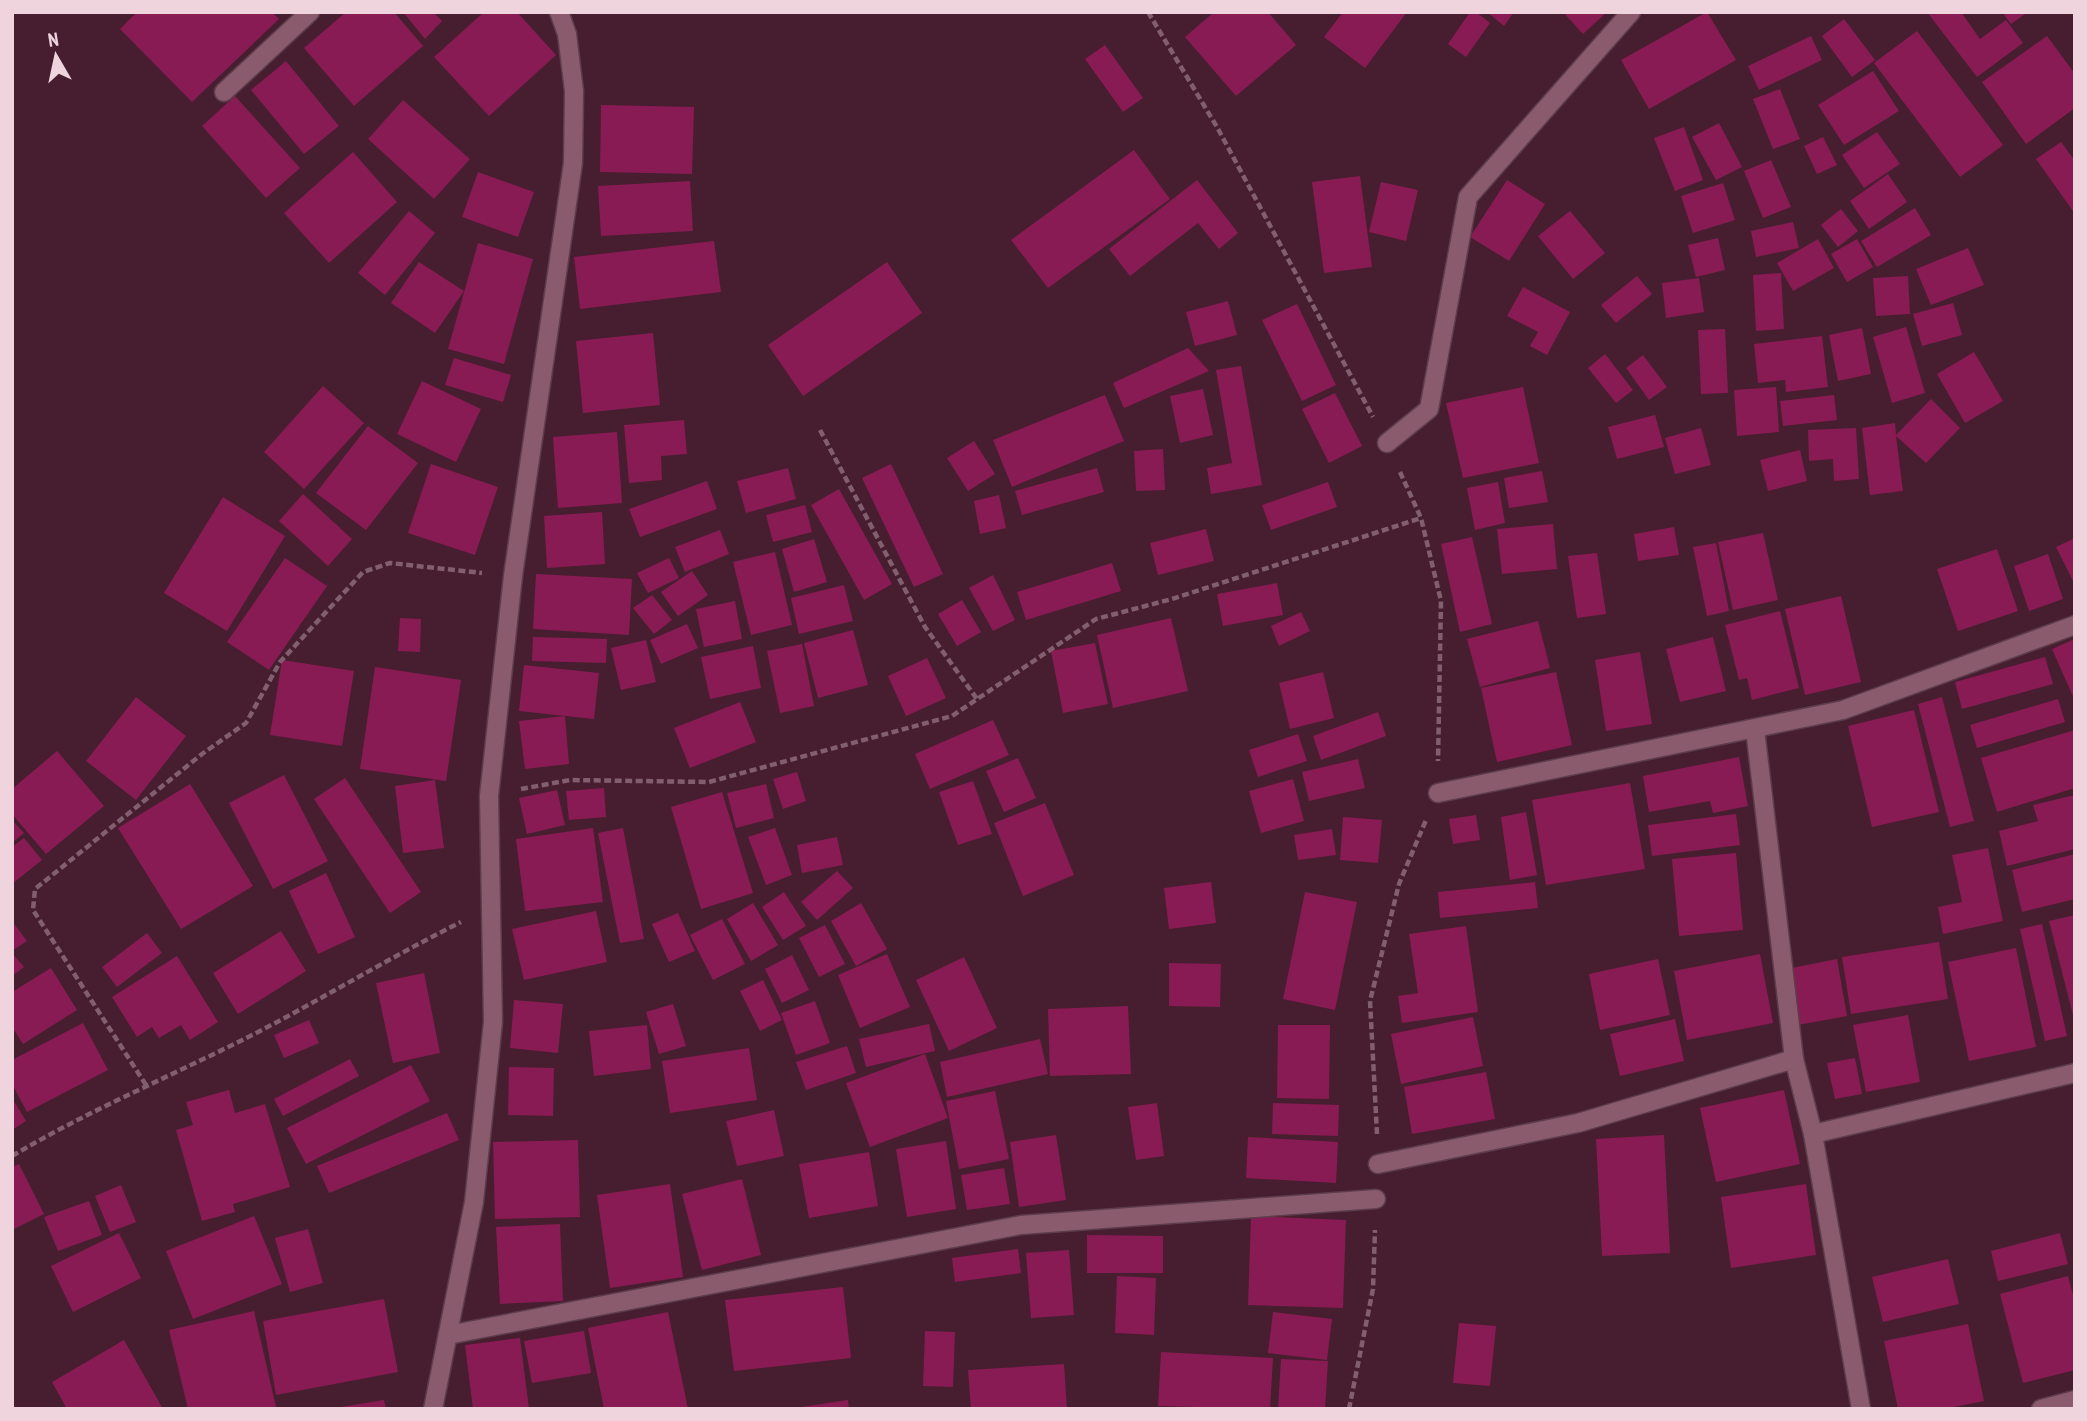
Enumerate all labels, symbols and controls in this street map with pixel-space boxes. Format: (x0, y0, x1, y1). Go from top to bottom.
north arrow (21, 21, 91, 91)
text: N (46, 27, 60, 52)

